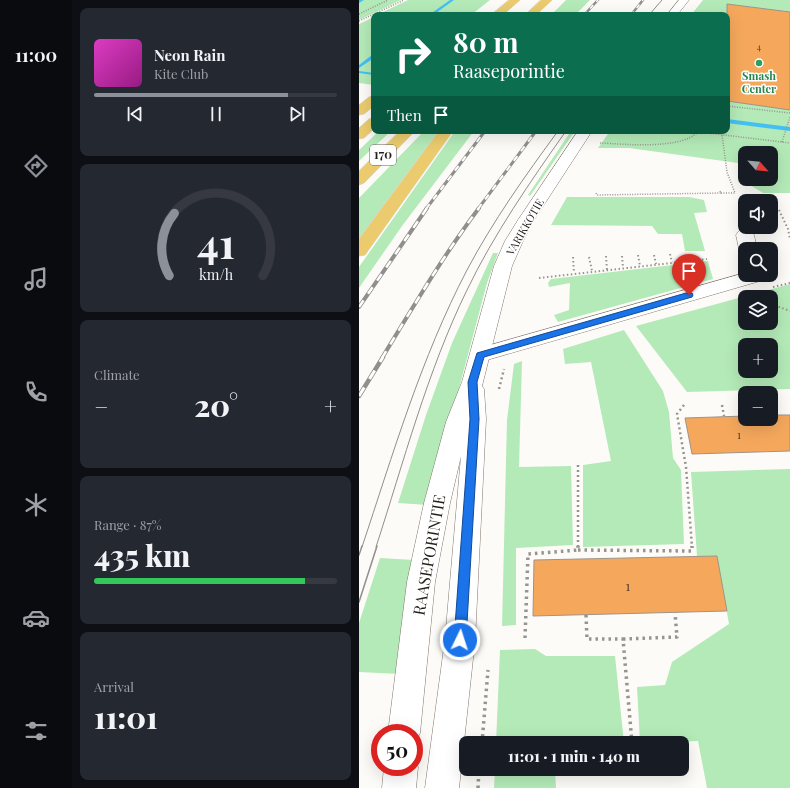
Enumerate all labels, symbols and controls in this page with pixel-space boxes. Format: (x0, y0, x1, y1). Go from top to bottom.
text: 80 m (453, 23, 519, 60)
icon: right (387, 28, 439, 80)
house number: 4 (757, 40, 762, 52)
text: 11:00 (15, 43, 57, 67)
text: Neon Rain (154, 45, 225, 65)
marker: Smash Center (754, 58, 764, 68)
text: Raaseporintie (453, 59, 565, 83)
text: Kite Club (154, 65, 208, 82)
place label: Smash Center (742, 68, 777, 96)
icon: previous (124, 103, 146, 125)
icon: pause (205, 103, 227, 125)
icon: next (286, 103, 308, 125)
icon: arrive (430, 104, 452, 126)
text: Then (387, 105, 422, 125)
road number: 170 (370, 145, 396, 165)
north arrow (738, 146, 778, 186)
map controls (738, 146, 778, 426)
icon: directions (22, 152, 50, 180)
button: sound (738, 194, 778, 234)
street label: VARIKKOTIE (502, 195, 547, 259)
text: 41 (197, 214, 234, 269)
button: search (738, 242, 778, 282)
pin (672, 254, 706, 295)
icon: arrive (678, 260, 700, 282)
icon: music (22, 265, 50, 293)
text: km/h (198, 265, 233, 284)
button: layers (738, 290, 778, 330)
button: + (738, 338, 778, 378)
text: Climate (94, 366, 140, 383)
icon: phone (22, 378, 50, 406)
text: 20° (194, 385, 238, 425)
button: − (738, 386, 778, 426)
text: − (94, 391, 108, 421)
text: + (324, 391, 337, 421)
house number: 1 (737, 427, 741, 442)
icon: climate (22, 491, 50, 519)
street label: RAASEPORINTIE (408, 493, 449, 617)
text: Range · 87% (94, 516, 161, 533)
text: 435 km (94, 535, 190, 575)
house number: 1 (626, 577, 631, 594)
icon: car (22, 604, 50, 632)
position arrow (439, 619, 481, 661)
text: Arrival (94, 678, 134, 695)
text: 11:01 (94, 697, 158, 737)
icon: filters (22, 717, 50, 745)
speed limit sign: 50 (371, 724, 423, 776)
text: 11:01 · 1 min · 140 m (508, 746, 640, 766)

